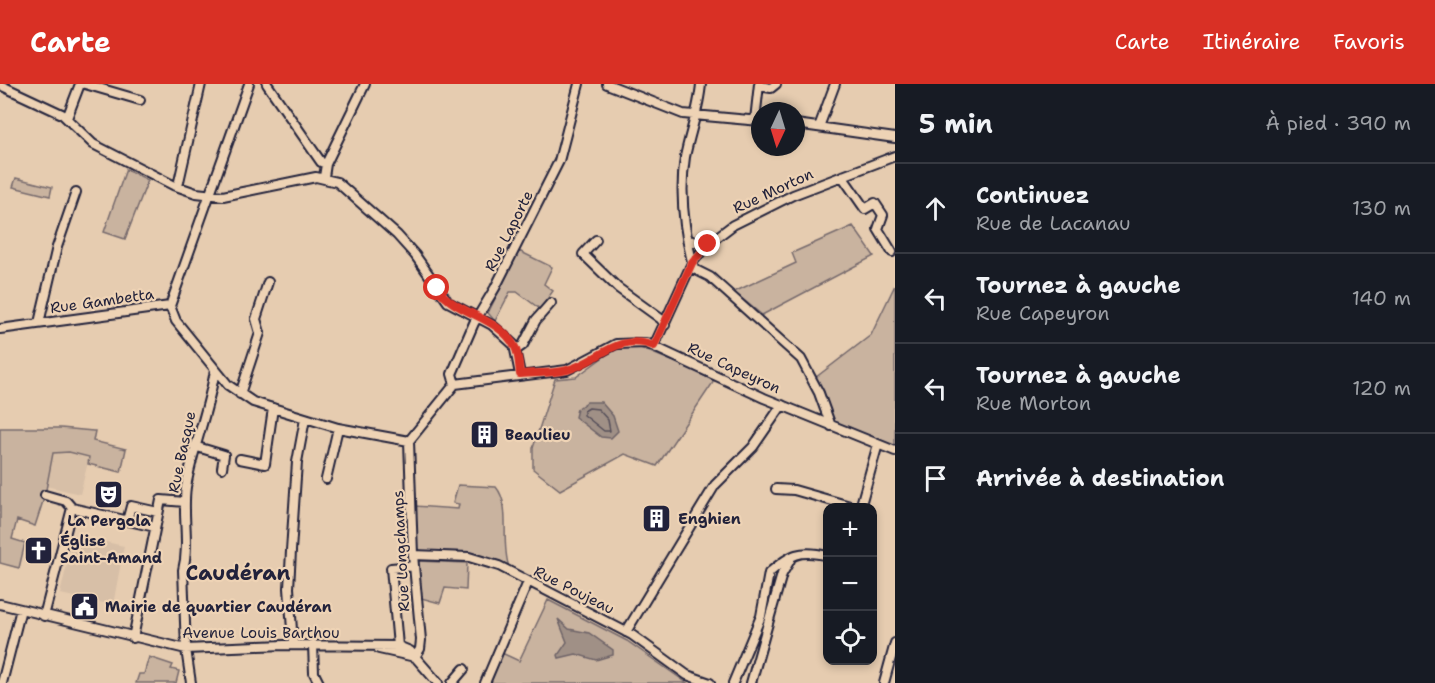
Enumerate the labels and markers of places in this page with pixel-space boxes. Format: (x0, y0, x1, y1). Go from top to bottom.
building icon: Beaulieu (468, 419, 500, 451)
place label: Beaulieu (505, 425, 571, 445)
theatre icon: La Pergola (93, 478, 125, 510)
building icon: Enghien (641, 503, 673, 535)
place label: Enghien (678, 509, 741, 529)
place label: La Pergola (67, 511, 152, 531)
place label: Église Saint-Amand (60, 530, 162, 568)
church icon: Église Saint-Amand (23, 534, 55, 566)
public building icon: Mairie de quartier Caudéran (68, 591, 100, 623)
place label: Mairie de quartier Caudéran (105, 597, 332, 617)

